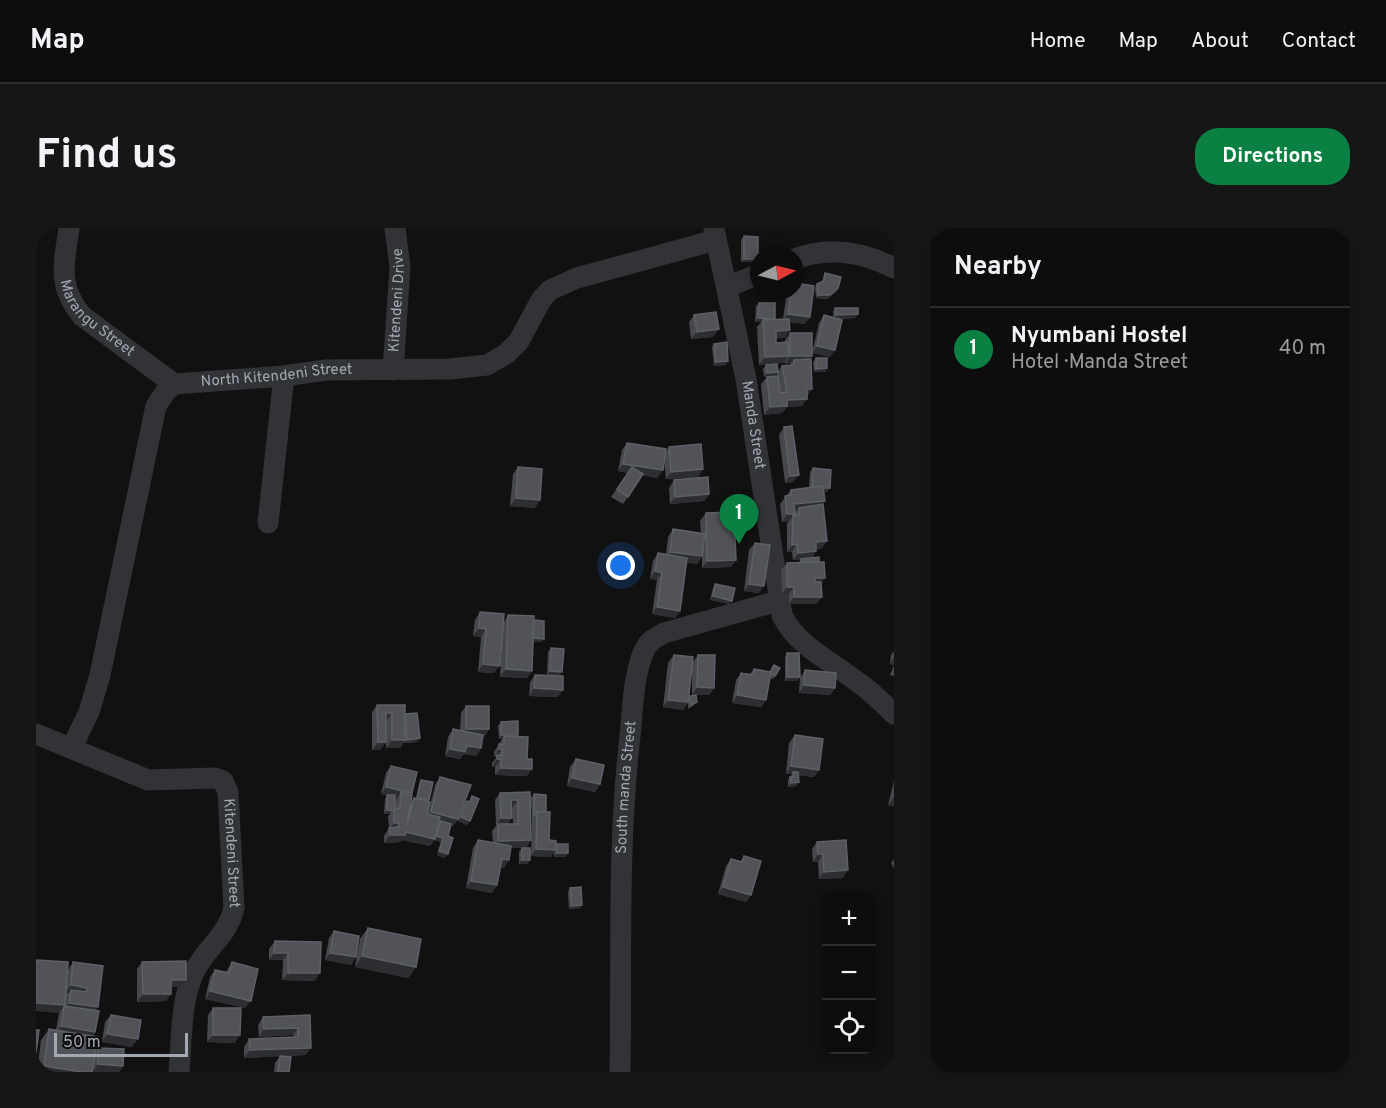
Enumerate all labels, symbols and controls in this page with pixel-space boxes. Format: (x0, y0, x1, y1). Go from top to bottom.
text: Map (30, 23, 85, 59)
text: Home (1030, 28, 1086, 55)
text: Map (1119, 28, 1158, 55)
text: About (1191, 28, 1249, 55)
text: Contact (1282, 28, 1356, 55)
button: Directions (1195, 128, 1350, 185)
text: Find us (36, 130, 177, 183)
north arrow (750, 246, 804, 300)
street label: Kitendeni Drive (385, 247, 410, 353)
text: Nearby (954, 251, 1042, 284)
street label: Marangu Street (55, 278, 138, 361)
text: Nyumbani Hostel (1011, 323, 1187, 350)
text: 1 (970, 336, 978, 362)
text: 40 m (1279, 336, 1326, 362)
text: Hotel · Manda Street (1011, 350, 1188, 376)
street label: North Kitendeni Street (200, 360, 353, 392)
street label: Manda Street (737, 379, 769, 471)
pin: 1 (720, 494, 758, 544)
your location (606, 551, 635, 580)
street label: South manda Street (612, 720, 641, 854)
street label: Kitendeni Street (219, 798, 243, 909)
map controls (822, 892, 876, 1054)
button: + (822, 892, 876, 946)
button: − (822, 946, 876, 1000)
button: locate (822, 1000, 876, 1054)
scale bar (54, 1030, 188, 1058)
text: 50 m (63, 1033, 101, 1053)

